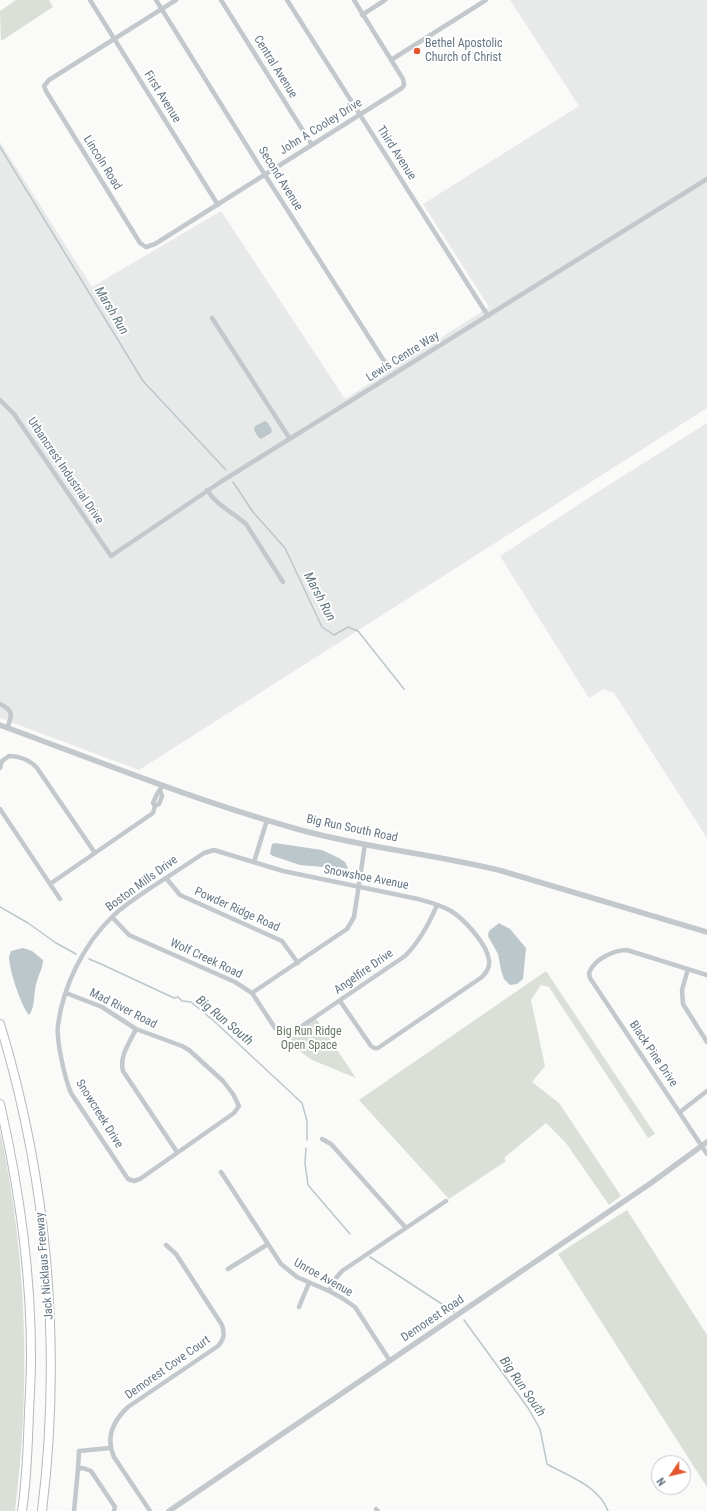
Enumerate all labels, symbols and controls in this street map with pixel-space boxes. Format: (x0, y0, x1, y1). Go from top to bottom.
street label: Central Avenue (250, 33, 300, 101)
place label: Bethel Apostolic Church of Christ (425, 37, 502, 65)
marker: Bethel Apostolic Church of Christ (412, 46, 422, 56)
street label: First Avenue (140, 68, 184, 126)
street label: John A Cooley Drive (277, 96, 365, 158)
street label: Third Avenue (373, 123, 419, 183)
street label: Lincoln Road (80, 133, 124, 193)
street label: Second Avenue (255, 144, 305, 214)
water label: Marsh Run (91, 284, 131, 338)
street label: Lewis Centre Way (364, 329, 442, 385)
street label: Urbancrest Industrial Drive (24, 415, 106, 527)
water label: Marsh Run (300, 570, 338, 624)
street label: Big Run South Road (305, 812, 399, 846)
street label: Boston Mills Drive (103, 853, 181, 915)
street label: Snowshoe Avenue (322, 863, 410, 893)
street label: Powder Ridge Road (192, 885, 282, 935)
street label: Wolf Creek Road (168, 936, 244, 982)
street label: Angelfire Drive (332, 946, 396, 998)
street label: Mad River Road (87, 986, 159, 1032)
water label: Big Run South (192, 993, 256, 1049)
street label: Black Pine Drive (626, 1018, 680, 1090)
park label: Big Run Ridge Open Space (276, 1025, 342, 1053)
street label: Snowcreek Drive (72, 1077, 126, 1151)
street label: Jack Nicklaus Freeway (33, 1212, 57, 1320)
street label: Unroe Avenue (291, 1256, 355, 1300)
street label: Demorest Road (399, 1293, 467, 1345)
street label: Demorest Cove Court (123, 1333, 213, 1403)
water label: Big Run South (496, 1354, 548, 1420)
north arrow (651, 1455, 691, 1495)
text: N (654, 1475, 669, 1488)

